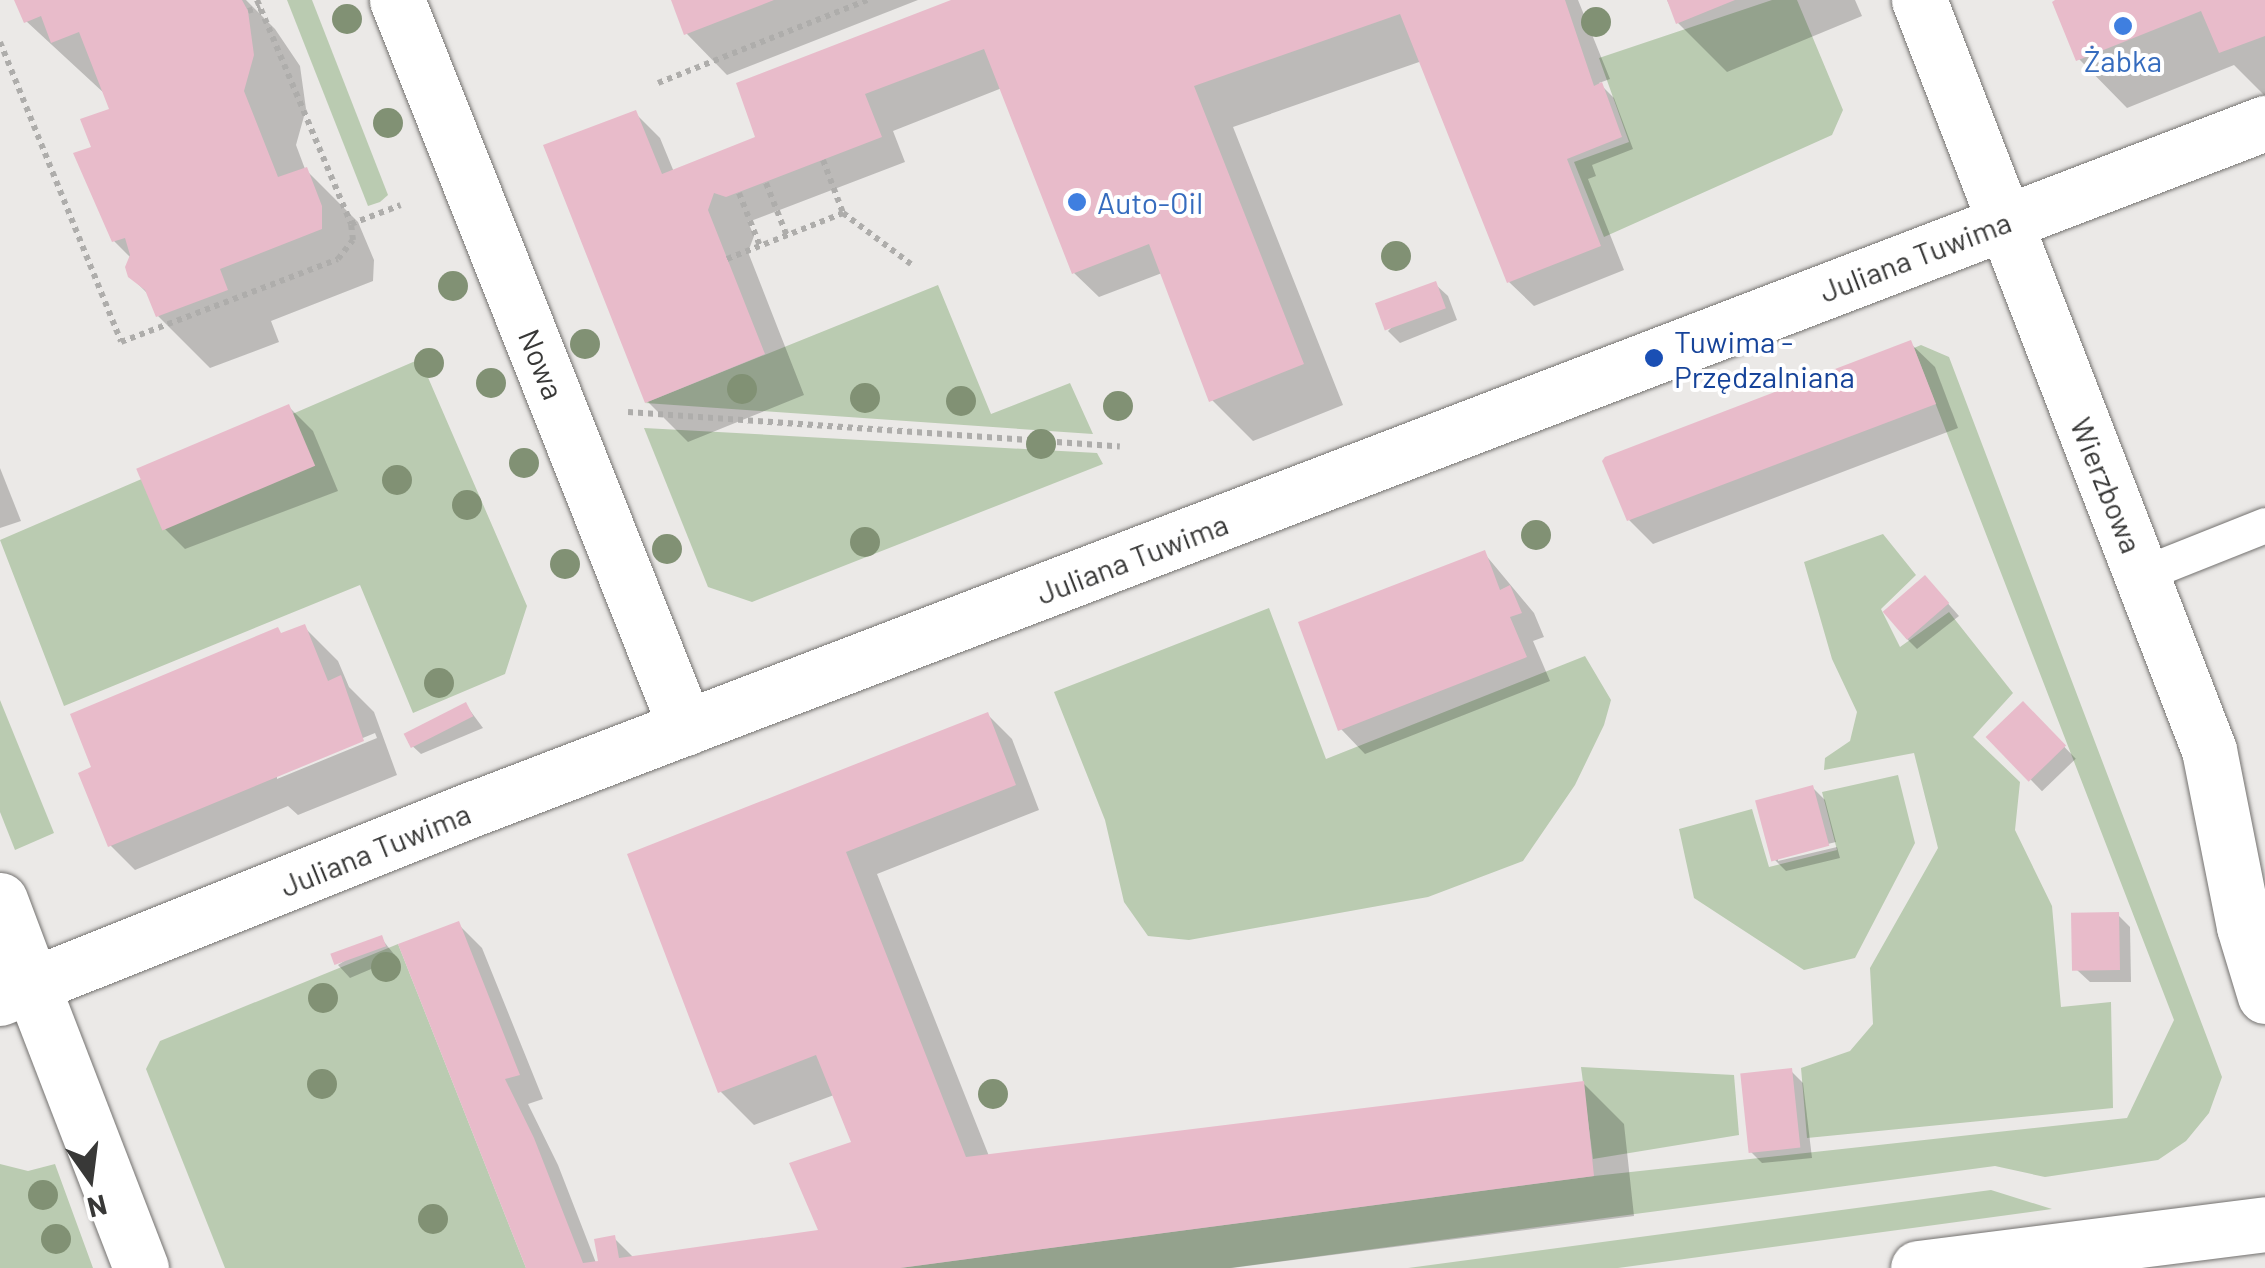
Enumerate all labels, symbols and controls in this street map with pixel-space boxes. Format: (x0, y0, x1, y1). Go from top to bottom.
marker: Żabka (2112, 15, 2134, 37)
place label: Żabka (2084, 42, 2162, 78)
place label: Auto-Oil (1097, 184, 1203, 220)
marker: Auto-Oil (1066, 191, 1088, 213)
street label: Juliana Tuwima (1814, 203, 2016, 309)
place label: Tuwima - Przędzalniana (1674, 323, 1855, 394)
street label: Nowa (512, 324, 572, 404)
marker: Tuwima - Przędzalniana (1643, 347, 1665, 369)
street label: Wierzbowa (2064, 412, 2150, 558)
street label: Juliana Tuwima (1031, 505, 1233, 611)
street label: Juliana Tuwima (275, 794, 475, 904)
north arrow (40, 1128, 140, 1228)
text: N (84, 1188, 110, 1226)

